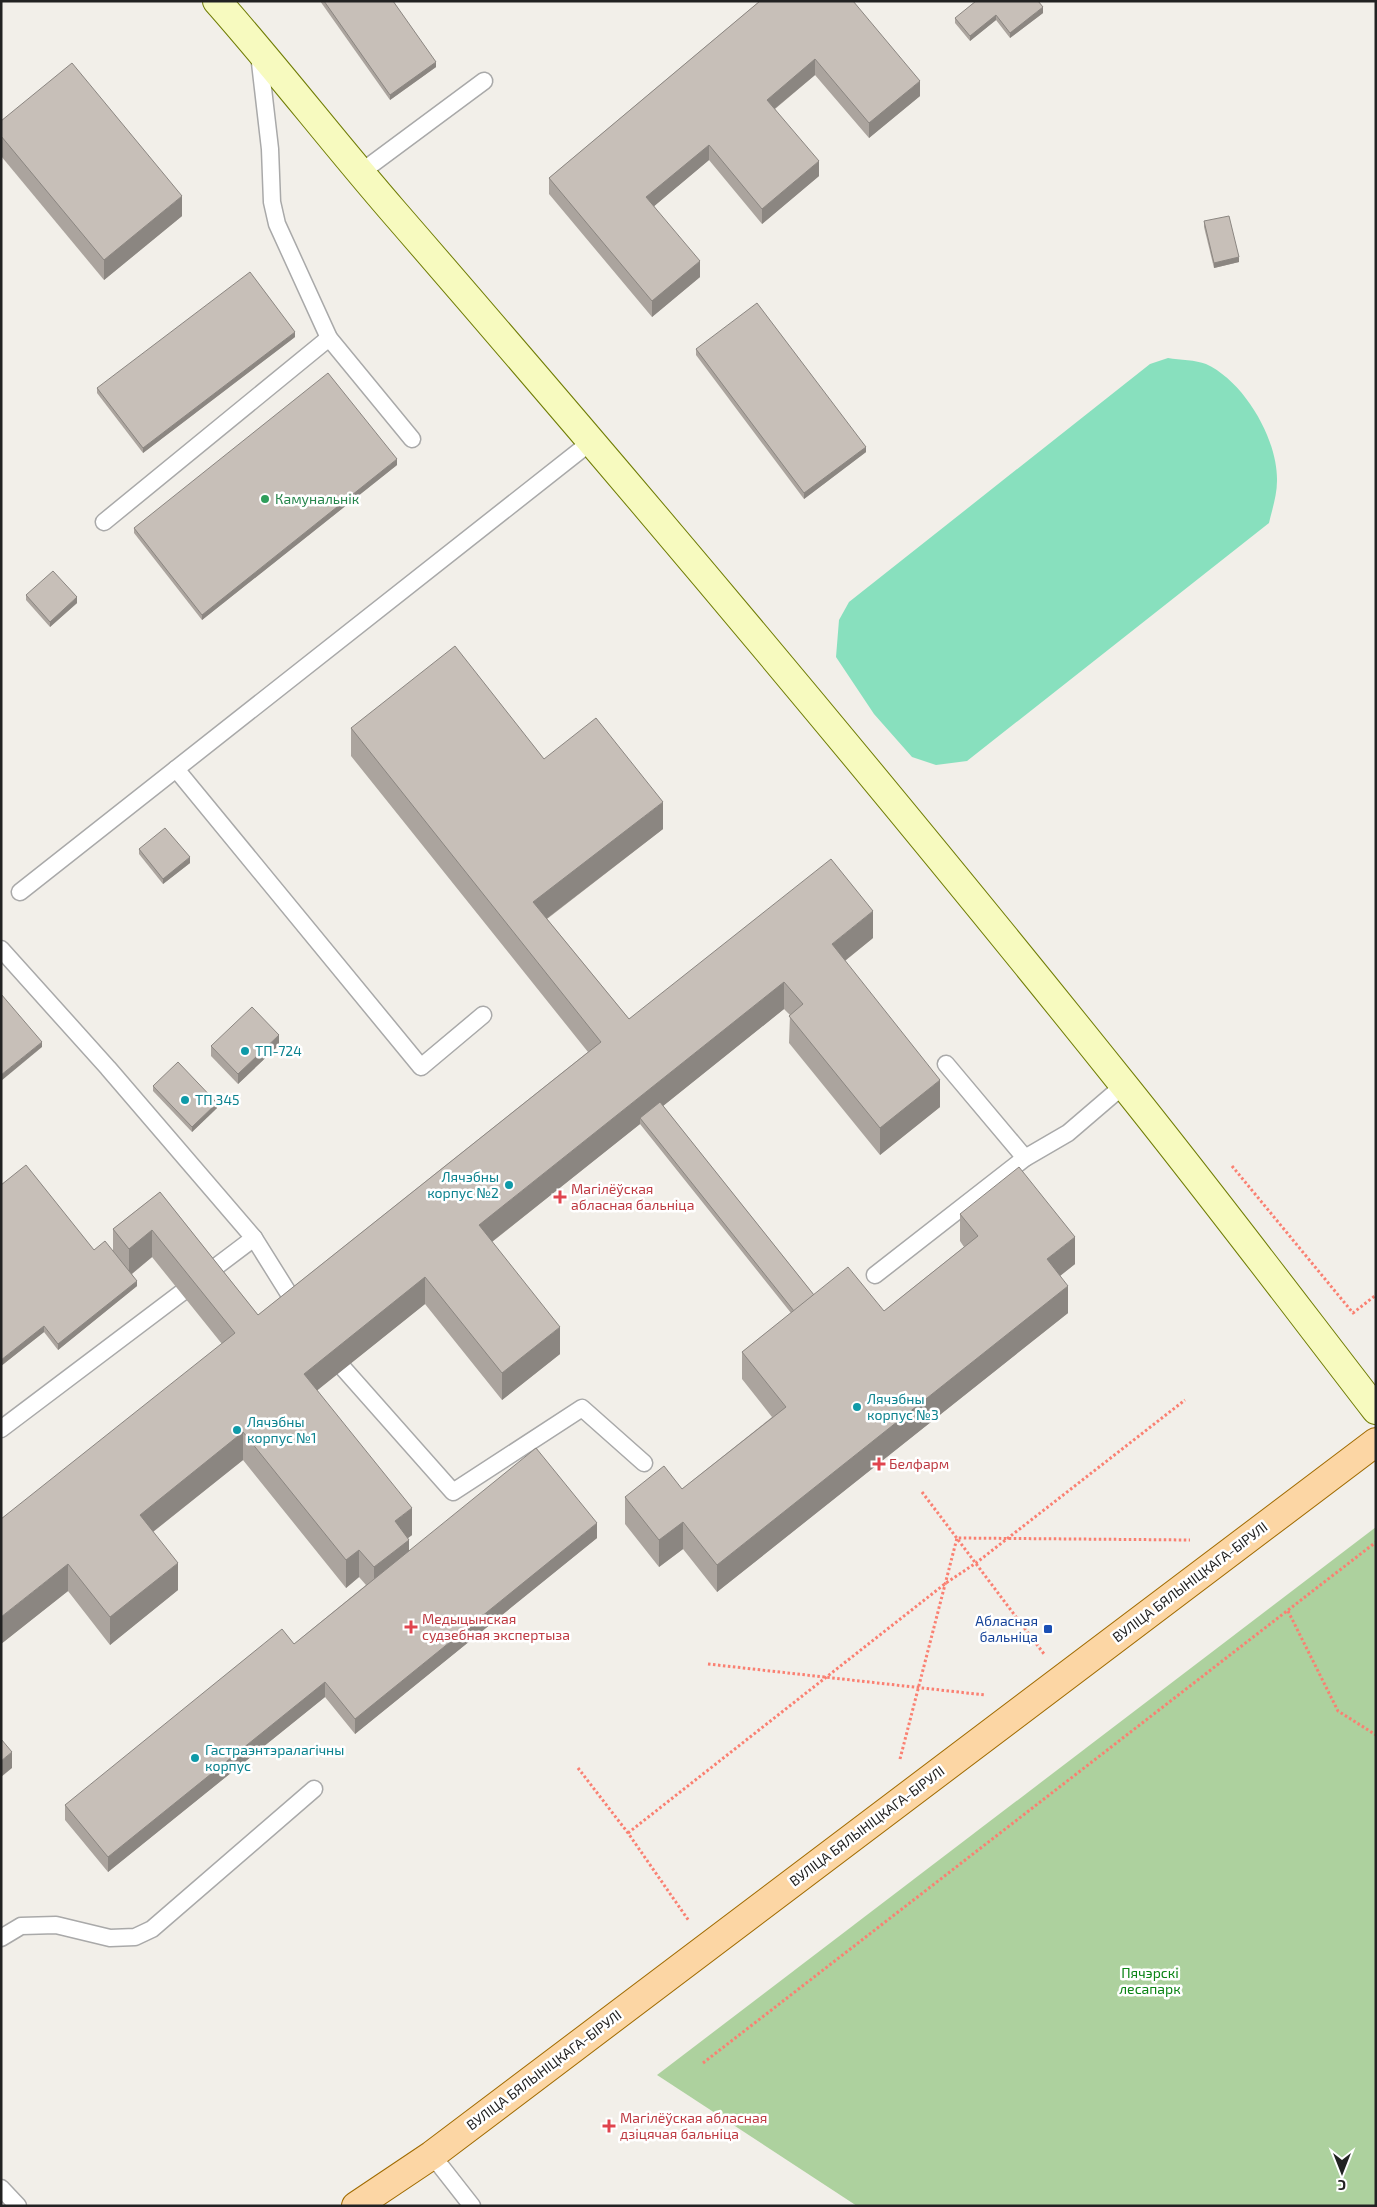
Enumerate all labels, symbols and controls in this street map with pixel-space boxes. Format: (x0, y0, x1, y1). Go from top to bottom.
place label: Камунальнік (275, 490, 360, 507)
marker: Камунальнік (259, 493, 271, 505)
place label: ТП-724 (255, 1042, 302, 1059)
marker: ТП-724 (239, 1045, 251, 1057)
place label: ТП 345 (195, 1091, 240, 1108)
marker: ТП 345 (179, 1094, 191, 1106)
place label: Лячэбны корпус №2 (427, 1168, 499, 1201)
marker: Лячэбны корпус №2 (503, 1179, 515, 1191)
place label: Магілёўская абласная бальніца (571, 1180, 694, 1213)
marker: Магілёўская абласная бальніца (553, 1190, 567, 1204)
place label: Лячэбны корпус №3 (867, 1390, 939, 1423)
marker: Лячэбны корпус №3 (851, 1401, 863, 1413)
place label: Лячэбны корпус №1 (247, 1413, 317, 1446)
marker: Лячэбны корпус №1 (231, 1424, 243, 1436)
place label: Белфарм (889, 1455, 949, 1472)
marker: Белфарм (873, 1458, 885, 1470)
street label: ВУЛІЦА БЯЛЫНІЦКАГА-БІРУЛІ (1109, 1518, 1270, 1645)
place label: Медыцынская судзебная экспертыза (422, 1610, 570, 1643)
place label: Абласная бальніца (975, 1612, 1038, 1645)
marker: Медыцынская судзебная экспертыза (404, 1620, 418, 1634)
marker: Абласная бальніца (1042, 1623, 1054, 1635)
place label: Гастраэнтэралагічны корпус (205, 1741, 344, 1774)
marker: Гастраэнтэралагічны корпус (189, 1752, 201, 1764)
street label: ВУЛІЦА БЯЛЫНІЦКАГА-БІРУЛІ (786, 1762, 947, 1889)
park label: Пячэрскі лесапарк (1119, 1964, 1181, 1997)
street label: ВУЛІЦА БЯЛЫНІЦКАГА-БІРУЛІ (463, 2006, 624, 2133)
place label: Магілёўская абласная дзіцячая бальніца (620, 2109, 767, 2142)
marker: Магілёўская абласная дзіцячая бальніца (602, 2119, 616, 2133)
north arrow (1317, 2147, 1367, 2197)
text: С (1338, 2177, 1346, 2194)

